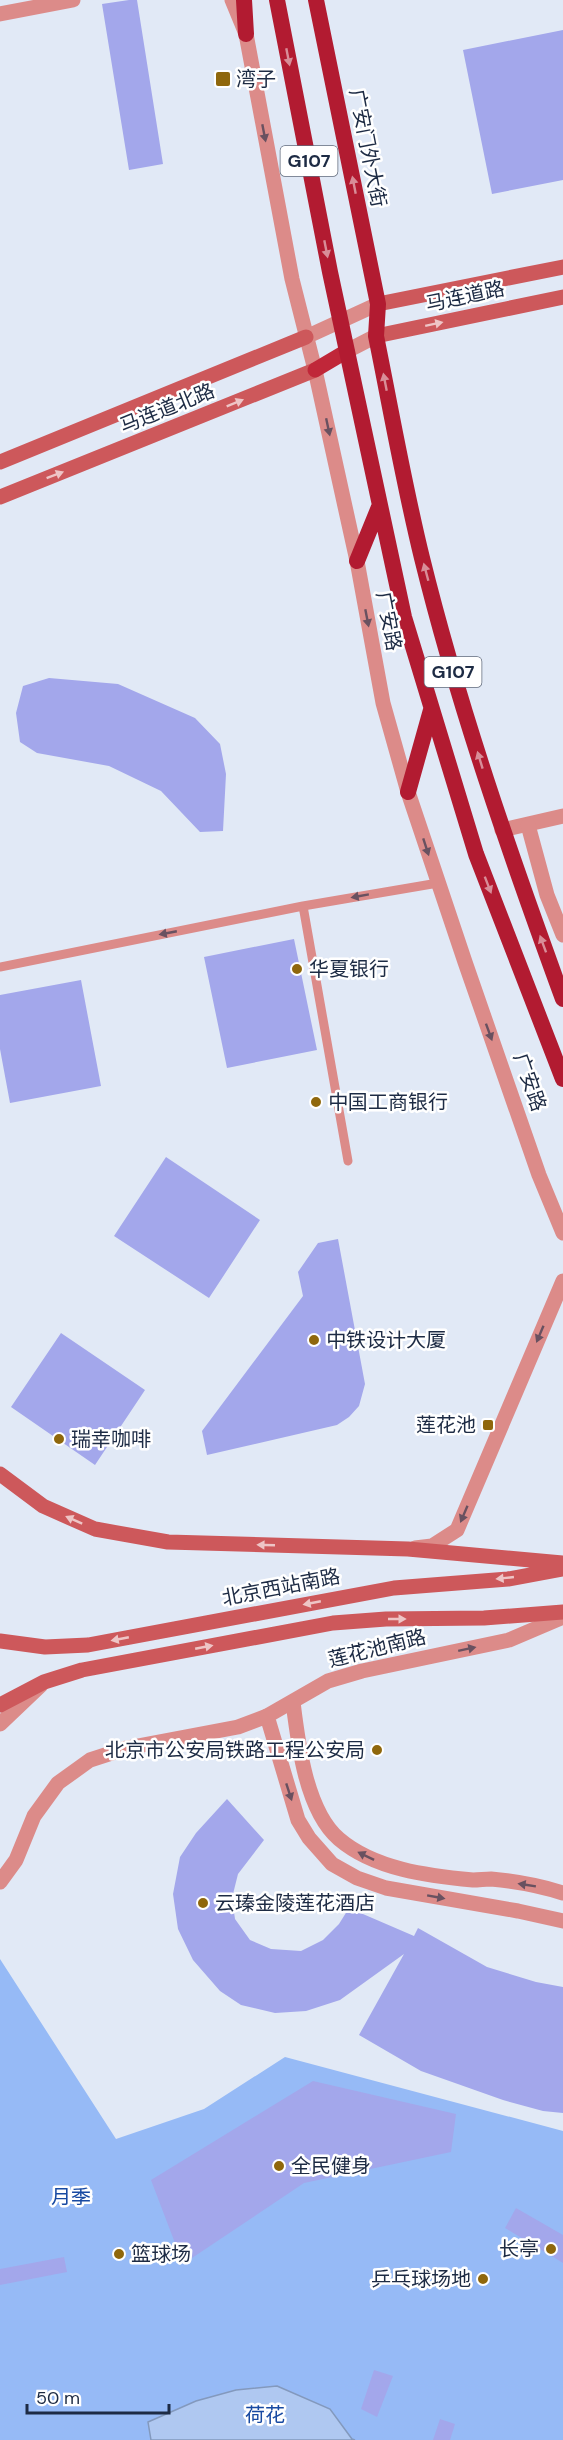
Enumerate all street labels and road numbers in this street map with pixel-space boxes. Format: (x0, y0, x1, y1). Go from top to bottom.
street label: 广安门外大街 (344, 87, 392, 209)
road number: G107 (280, 146, 338, 176)
street label: 马连道路 (423, 275, 507, 317)
street label: 马连道北路 (116, 377, 218, 439)
street label: 广安路 (371, 589, 407, 653)
road number: G107 (424, 657, 482, 687)
street label: 广安路 (508, 1049, 552, 1115)
street label: 北京西站南路 (220, 1563, 342, 1611)
street label: 莲花池南路 (325, 1623, 429, 1673)

